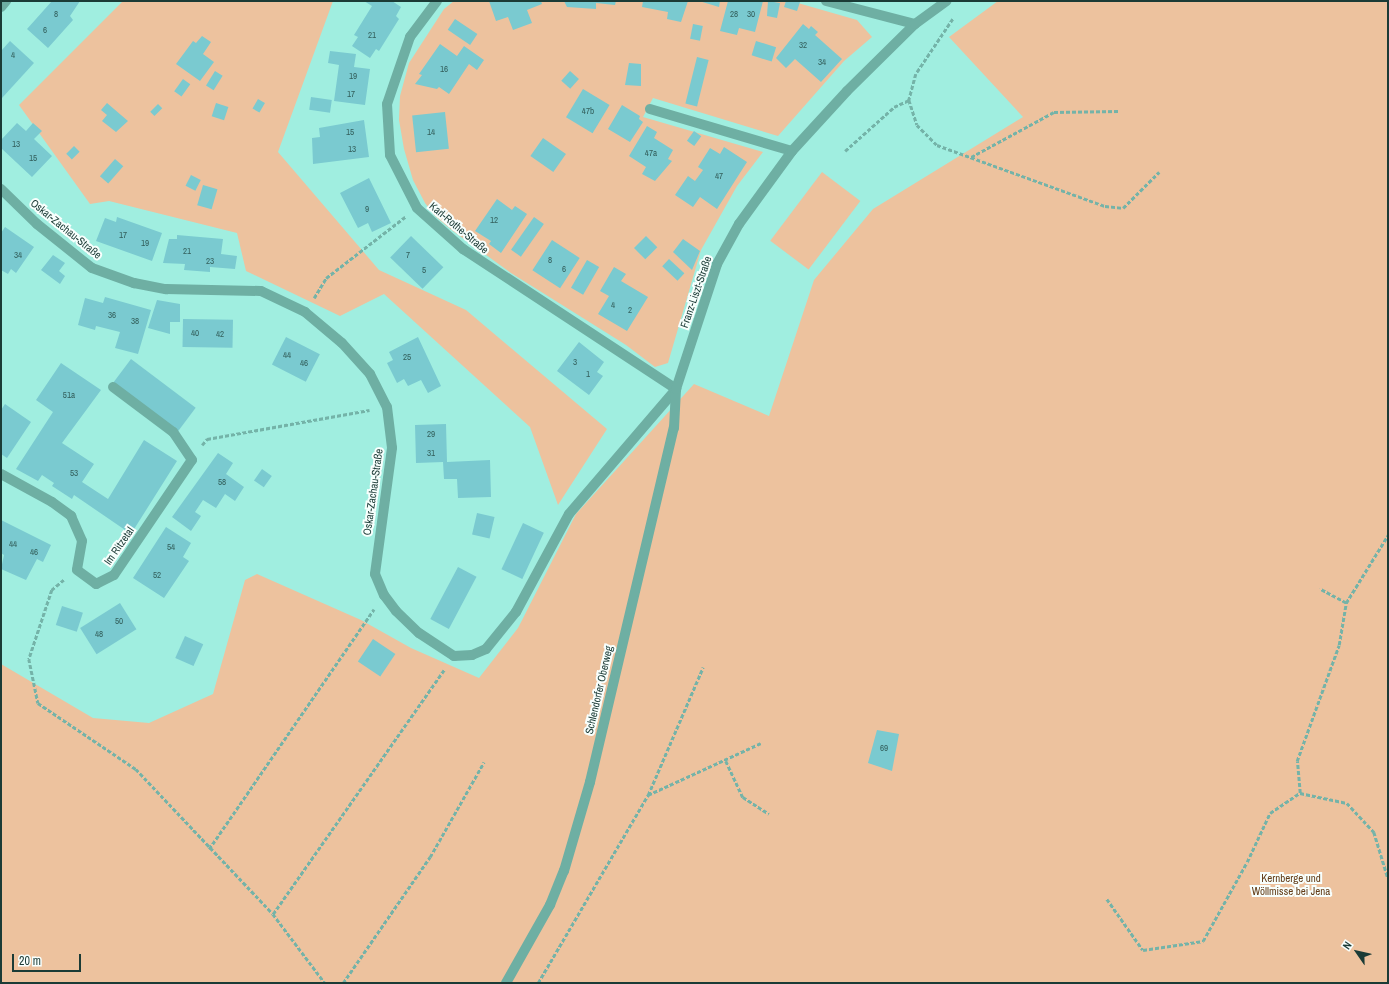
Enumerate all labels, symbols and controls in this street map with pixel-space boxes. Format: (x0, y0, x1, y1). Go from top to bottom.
house number: 8 (54, 9, 58, 19)
house number: 28 (730, 9, 738, 19)
house number: 30 (747, 9, 755, 19)
house number: 6 (43, 25, 47, 35)
house number: 21 (368, 30, 376, 40)
house number: 32 (799, 40, 807, 50)
house number: 4 (11, 50, 15, 60)
house number: 34 (818, 57, 826, 67)
house number: 16 (440, 64, 448, 74)
house number: 19 (349, 71, 357, 81)
house number: 17 (347, 89, 355, 99)
house number: 47b (582, 106, 594, 116)
house number: 15 (346, 127, 354, 137)
house number: 14 (427, 127, 435, 137)
house number: 13 (12, 139, 20, 149)
house number: 13 (348, 144, 356, 154)
house number: 47a (645, 148, 657, 158)
house number: 15 (29, 153, 37, 163)
house number: 47 (715, 171, 723, 181)
street label: Oskar-Zachau-Straße (28, 196, 104, 262)
street label: Karl-Rothe-Straße (427, 199, 491, 257)
house number: 9 (365, 204, 369, 214)
house number: 12 (490, 215, 498, 225)
house number: 17 (119, 230, 127, 240)
house number: 19 (141, 238, 149, 248)
house number: 21 (183, 246, 191, 256)
house number: 34 (14, 250, 22, 260)
house number: 7 (406, 250, 410, 260)
street label: Franz-Liszt-Straße (678, 254, 714, 330)
house number: 8 (548, 255, 552, 265)
house number: 23 (206, 256, 214, 266)
house number: 6 (562, 264, 566, 274)
house number: 5 (422, 265, 426, 275)
house number: 4 (611, 300, 615, 310)
house number: 2 (628, 305, 632, 315)
house number: 36 (108, 310, 116, 320)
house number: 38 (131, 316, 139, 326)
house number: 40 (191, 328, 199, 338)
house number: 42 (216, 329, 224, 339)
house number: 44 (283, 350, 291, 360)
house number: 25 (403, 352, 411, 362)
house number: 3 (573, 357, 577, 367)
house number: 46 (300, 358, 308, 368)
house number: 1 (586, 369, 590, 379)
house number: 51a (63, 390, 75, 400)
house number: 29 (427, 429, 435, 439)
street label: Oskar-Zachau-Straße (360, 448, 386, 536)
house number: 31 (427, 448, 435, 458)
house number: 53 (70, 468, 78, 478)
house number: 58 (218, 477, 226, 487)
street label: Im Ritzetal (101, 525, 137, 567)
house number: 44 (9, 539, 17, 549)
house number: 54 (167, 542, 175, 552)
house number: 46 (30, 547, 38, 557)
house number: 52 (153, 570, 161, 580)
house number: 50 (115, 616, 123, 626)
house number: 48 (95, 629, 103, 639)
street label: Schlendorfer Oberweg (582, 645, 616, 735)
house number: 69 (880, 743, 888, 753)
park label: Kernberge und Wöllmisse bei Jena (1252, 872, 1330, 898)
north arrow (1337, 932, 1377, 972)
text: N (1339, 939, 1355, 952)
scale bar (14, 946, 83, 972)
text: 20 m (19, 953, 41, 969)

